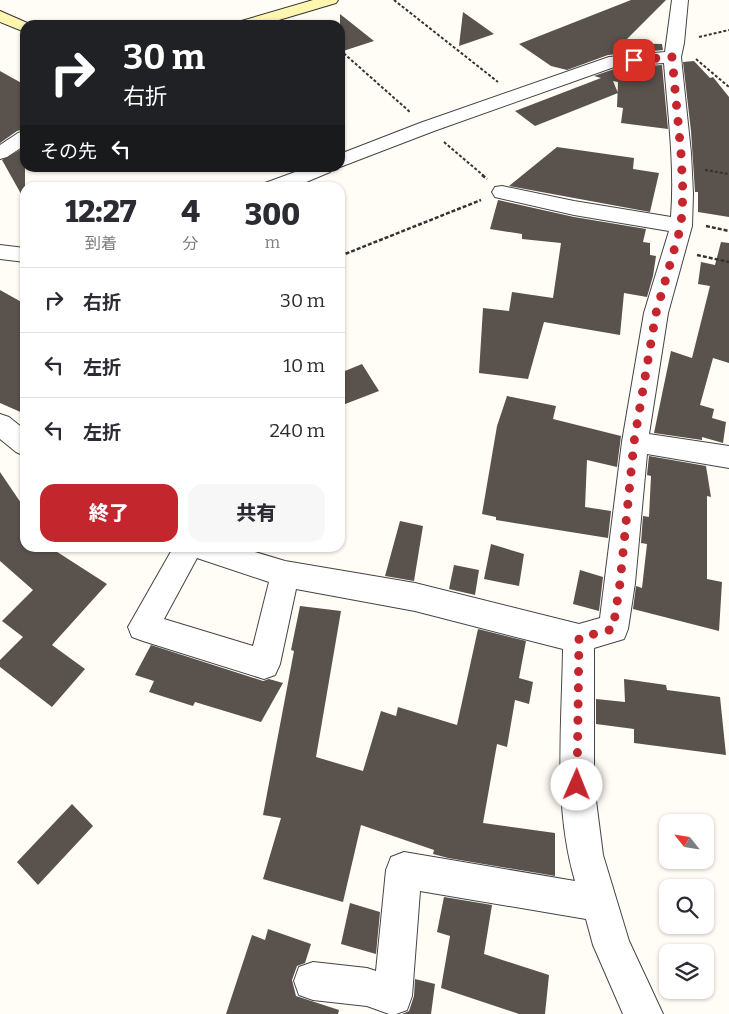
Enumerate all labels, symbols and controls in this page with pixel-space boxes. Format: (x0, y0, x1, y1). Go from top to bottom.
text: 30 m (123, 36, 205, 78)
pin (613, 39, 655, 81)
icon: right (40, 40, 105, 105)
icon: arrive (620, 46, 648, 74)
text: 右折 (123, 83, 167, 110)
icon: left (107, 135, 135, 163)
text: その先 (40, 140, 97, 163)
text: 12:27 (65, 194, 136, 230)
text: 4 (181, 194, 200, 230)
text: 300 (245, 197, 300, 233)
text: m (265, 233, 280, 252)
text: 到着 (85, 234, 117, 253)
text: 分 (183, 234, 199, 253)
icon: right (40, 286, 68, 314)
text: 30 m (280, 289, 325, 312)
text: 右折 (83, 291, 121, 314)
icon: left (40, 351, 68, 379)
text: 10 m (283, 354, 325, 377)
text: 左折 (83, 356, 121, 379)
icon: left (40, 416, 68, 444)
text: 240 m (269, 419, 325, 442)
text: 左折 (83, 421, 121, 444)
button: 終了 (40, 484, 178, 542)
button: 共有 (188, 484, 325, 542)
position arrow (550, 758, 602, 810)
north arrow (659, 814, 714, 869)
map controls (659, 814, 714, 999)
button: search (659, 879, 714, 934)
button: layers (659, 944, 714, 999)

